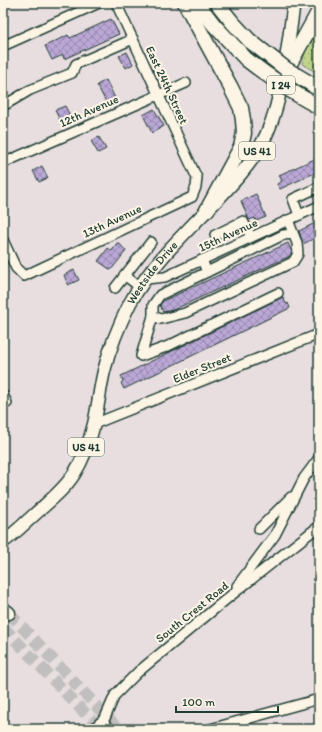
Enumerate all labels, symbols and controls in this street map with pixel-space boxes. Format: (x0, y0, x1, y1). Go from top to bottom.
street label: East 24th Street (143, 44, 191, 127)
road number: I 24 (267, 76, 295, 94)
street label: 12th Avenue (57, 92, 121, 130)
road number: US 41 (239, 142, 275, 160)
street label: 13th Avenue (80, 201, 144, 241)
street label: 15th Avenue (196, 215, 260, 255)
street label: Westside Drive (124, 238, 181, 307)
street label: Elder Street (171, 350, 234, 386)
road number: US 41 (68, 438, 104, 456)
street label: South Crest Road (153, 578, 232, 646)
scale bar (176, 688, 278, 714)
text: 100 m (182, 695, 215, 709)

